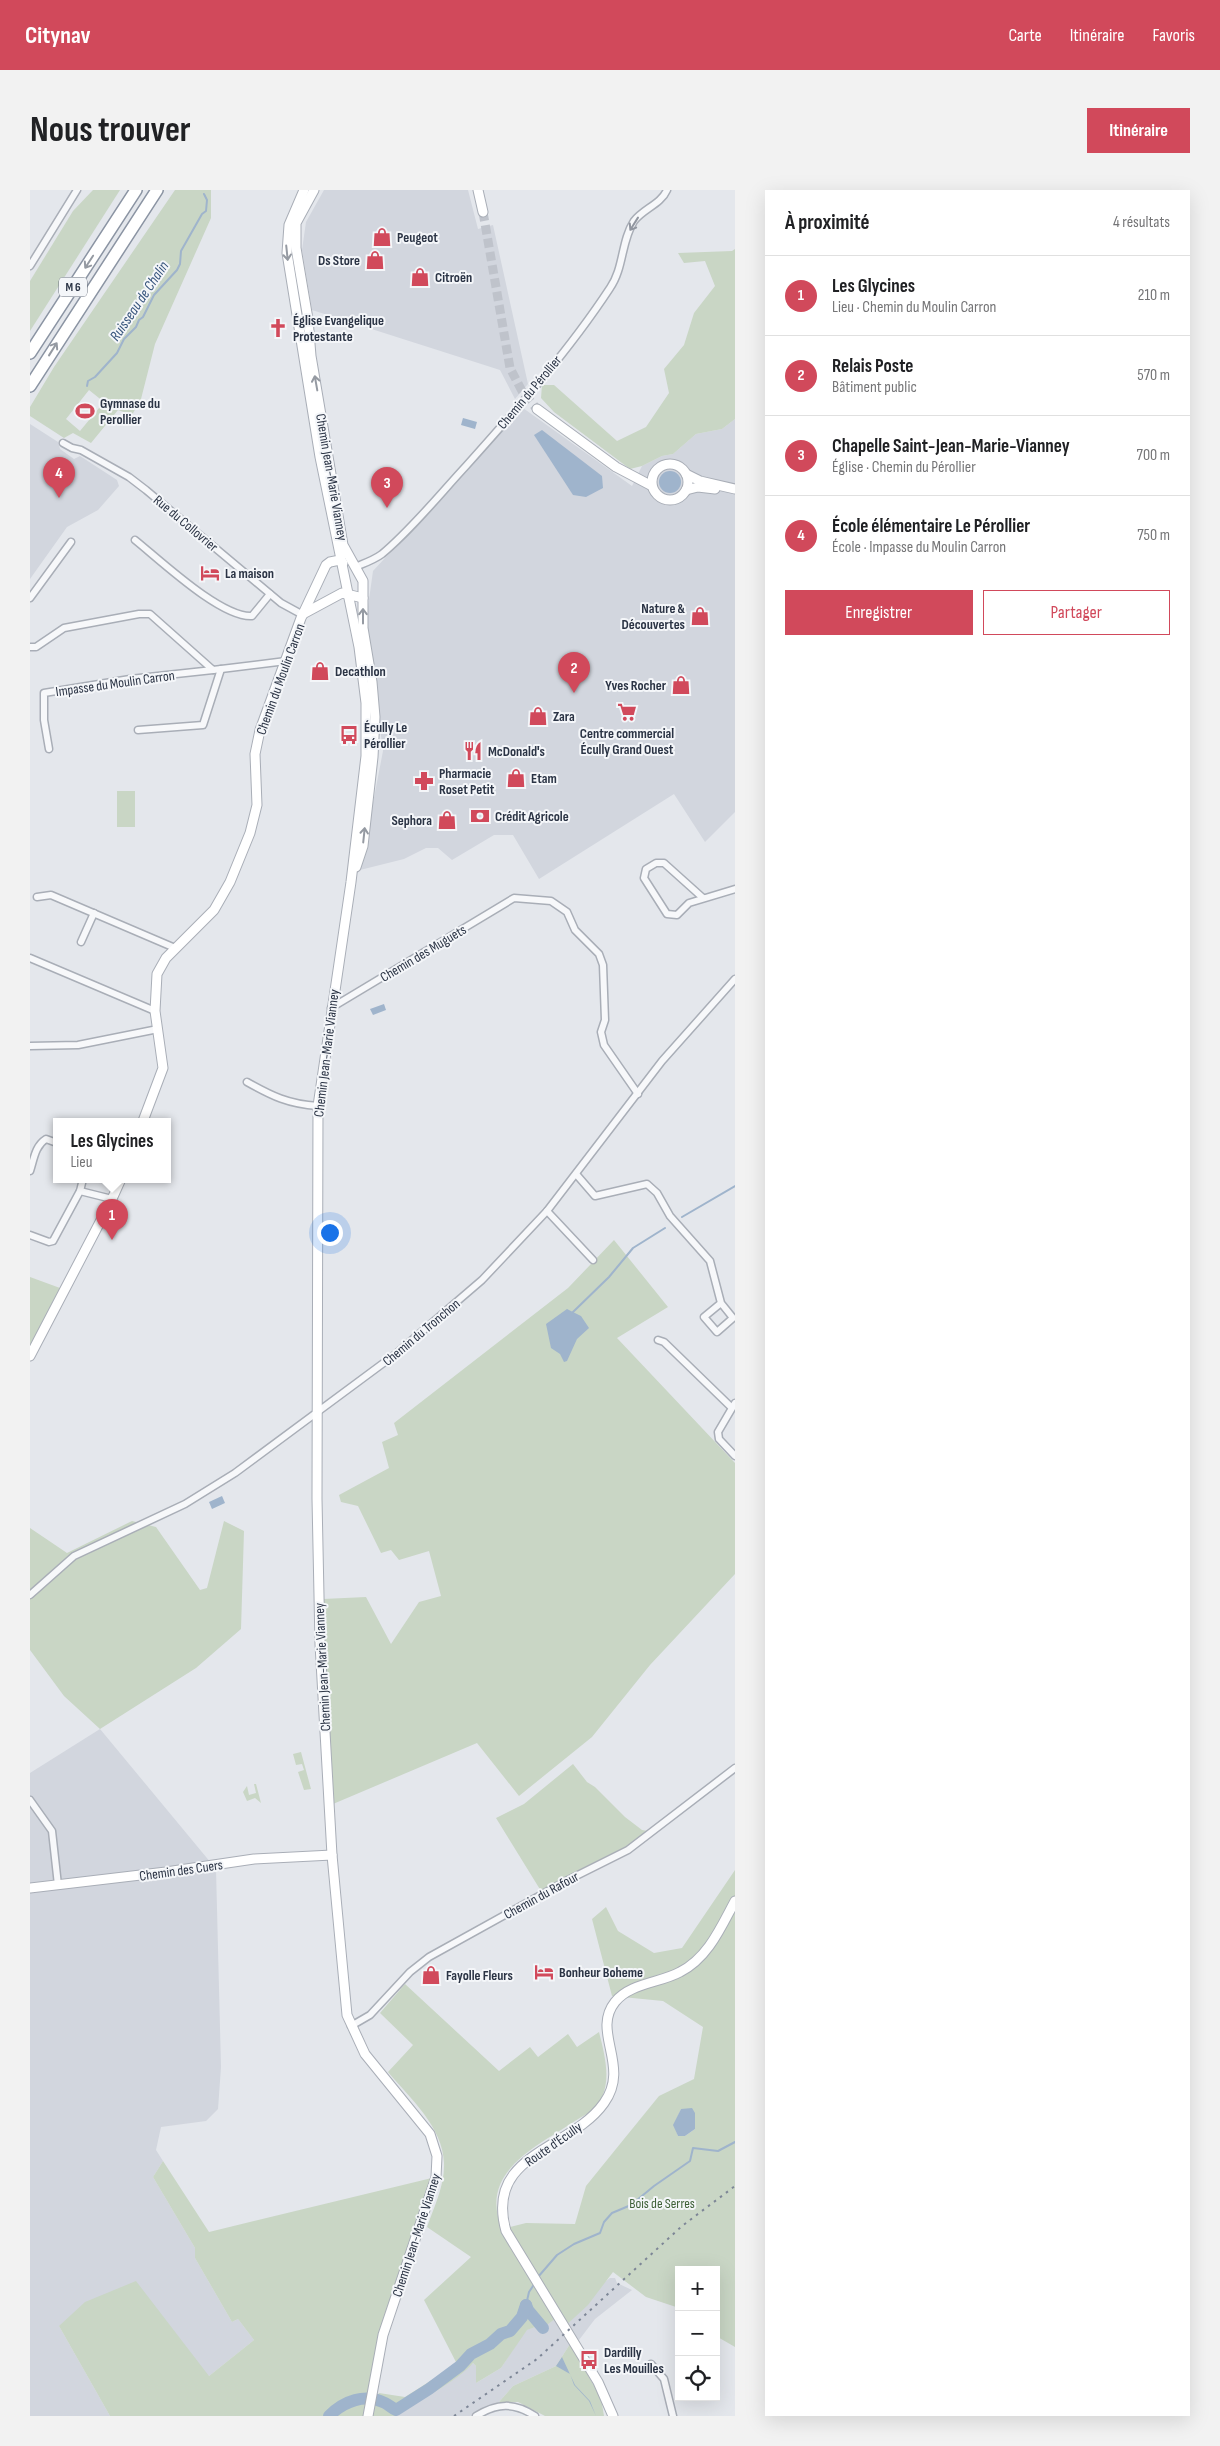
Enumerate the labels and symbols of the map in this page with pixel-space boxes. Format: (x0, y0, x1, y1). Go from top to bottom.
one-way arrow (628, 217, 638, 231)
shop icon: Peugeot (371, 226, 393, 248)
place label: Peugeot (397, 229, 438, 246)
one-way arrow (283, 245, 292, 261)
shop icon: Ds Store (364, 249, 386, 271)
place label: Ds Store (318, 252, 360, 269)
one-way arrow (84, 254, 94, 268)
water label: Ruisseau de Chalin (106, 258, 173, 345)
shop icon: Citroën (409, 266, 431, 288)
place label: Citroën (435, 269, 472, 286)
road number: M 6 (59, 278, 87, 296)
place label: Église Evangelique Protestante (293, 312, 384, 345)
church icon: Église Evangelique Protestante (267, 317, 289, 339)
one-way arrow (49, 342, 59, 356)
street label: Chemin du Pérollier (494, 352, 565, 433)
one-way arrow (311, 376, 321, 392)
place label: Gymnase du Perollier (100, 395, 160, 428)
sports icon: Gymnase du Perollier (74, 400, 96, 422)
street label: Chemin Jean-Marie Vianney (312, 412, 351, 542)
pin: 4 (43, 457, 75, 498)
pin: 3 (371, 467, 403, 508)
street label: Rue du Collovrier (150, 491, 221, 555)
hotel icon: La maison (199, 562, 221, 584)
place label: La maison (225, 565, 274, 582)
place label: Nature & Découvertes (621, 600, 686, 633)
shop icon: Nature & Découvertes (689, 605, 711, 627)
one-way arrow (358, 608, 368, 624)
street label: Chemin du Moulin Carron (252, 621, 309, 737)
pin: 2 (558, 652, 590, 693)
shop icon: Decathlon (309, 660, 331, 682)
place label: Decathlon (335, 663, 386, 680)
street label: Impasse du Moulin Carron (55, 667, 176, 700)
shop icon: Yves Rocher (670, 674, 692, 696)
place label: Yves Rocher (605, 677, 667, 694)
supermarket icon: Centre commercial Écully Grand Ouest (616, 701, 638, 723)
shop icon: Zara (527, 705, 549, 727)
place label: Zara (553, 708, 575, 725)
place label: Écully Le Pérollier (364, 719, 407, 752)
bus stop icon: Écully Le Pérollier (338, 724, 360, 746)
place label: Centre commercial Écully Grand Ouest (580, 725, 674, 758)
restaurant icon: McDonald's (462, 740, 484, 762)
place label: McDonald's (488, 743, 545, 760)
place label: Pharmacie Roset Petit (439, 765, 495, 798)
shop icon: Etam (505, 767, 527, 789)
pharmacy icon: Pharmacie Roset Petit (413, 770, 435, 792)
place label: Etam (531, 770, 557, 787)
bank icon: Crédit Agricole (469, 805, 491, 827)
place label: Crédit Agricole (495, 808, 569, 825)
shop icon: Sephora (436, 809, 458, 831)
place label: Sephora (391, 812, 432, 829)
one-way arrow (359, 827, 369, 843)
street label: Chemin des Muguets (377, 921, 469, 986)
street label: Chemin Jean-Marie Vianney (310, 988, 343, 1118)
pin: 1 (96, 1199, 128, 1240)
your location (317, 1220, 343, 1246)
street label: Chemin du Tronchon (379, 1295, 463, 1370)
street label: Chemin Jean-Marie Vianney (311, 1602, 334, 1732)
street label: Chemin des Cuers (138, 1856, 224, 1885)
street label: Chemin du Rafour (501, 1868, 582, 1923)
hotel icon: Bonheur Boheme (533, 1961, 555, 1983)
shop icon: Fayolle Fleurs (420, 1964, 442, 1986)
place label: Bonheur Boheme (559, 1964, 643, 1981)
place label: Fayolle Fleurs (446, 1967, 513, 1984)
street label: Route d'Écully (521, 2118, 586, 2170)
street label: Chemin Jean-Marie Vianney (389, 2171, 445, 2299)
park label: Bois de Serres (629, 2195, 695, 2212)
place label: Dardilly Les Mouilles (604, 2344, 664, 2377)
bus stop icon: Dardilly Les Mouilles (578, 2349, 600, 2371)

